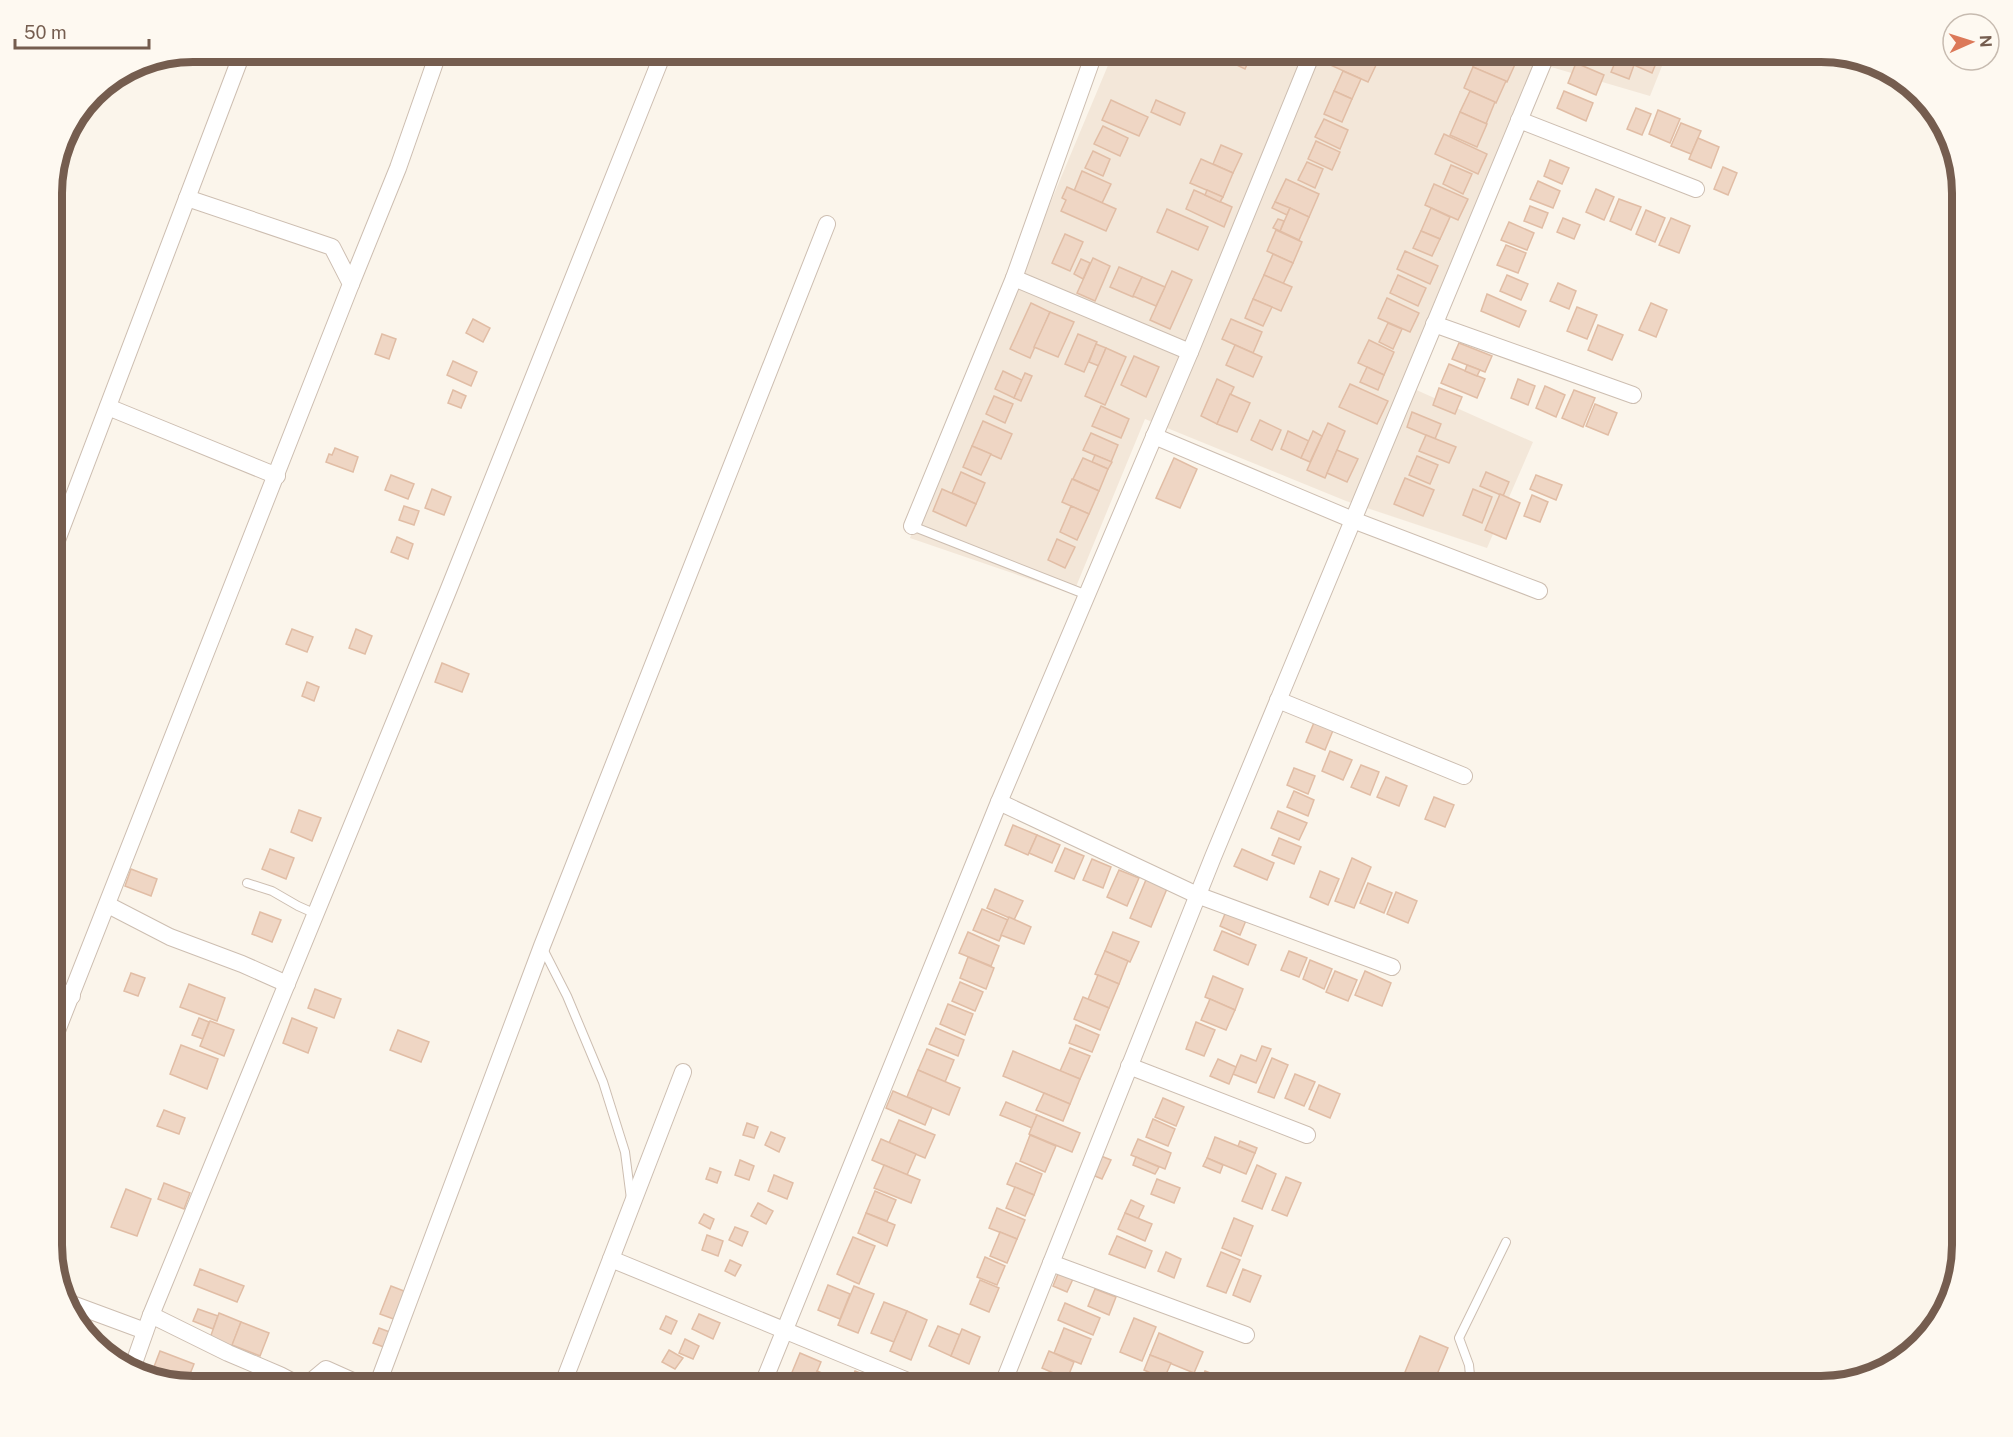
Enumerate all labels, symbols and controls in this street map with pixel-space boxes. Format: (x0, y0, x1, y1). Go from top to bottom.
scale bar (15, 12, 148, 50)
north arrow (1941, 12, 2001, 72)
text: 50 m (24, 22, 67, 43)
text: N (1976, 34, 1995, 48)

